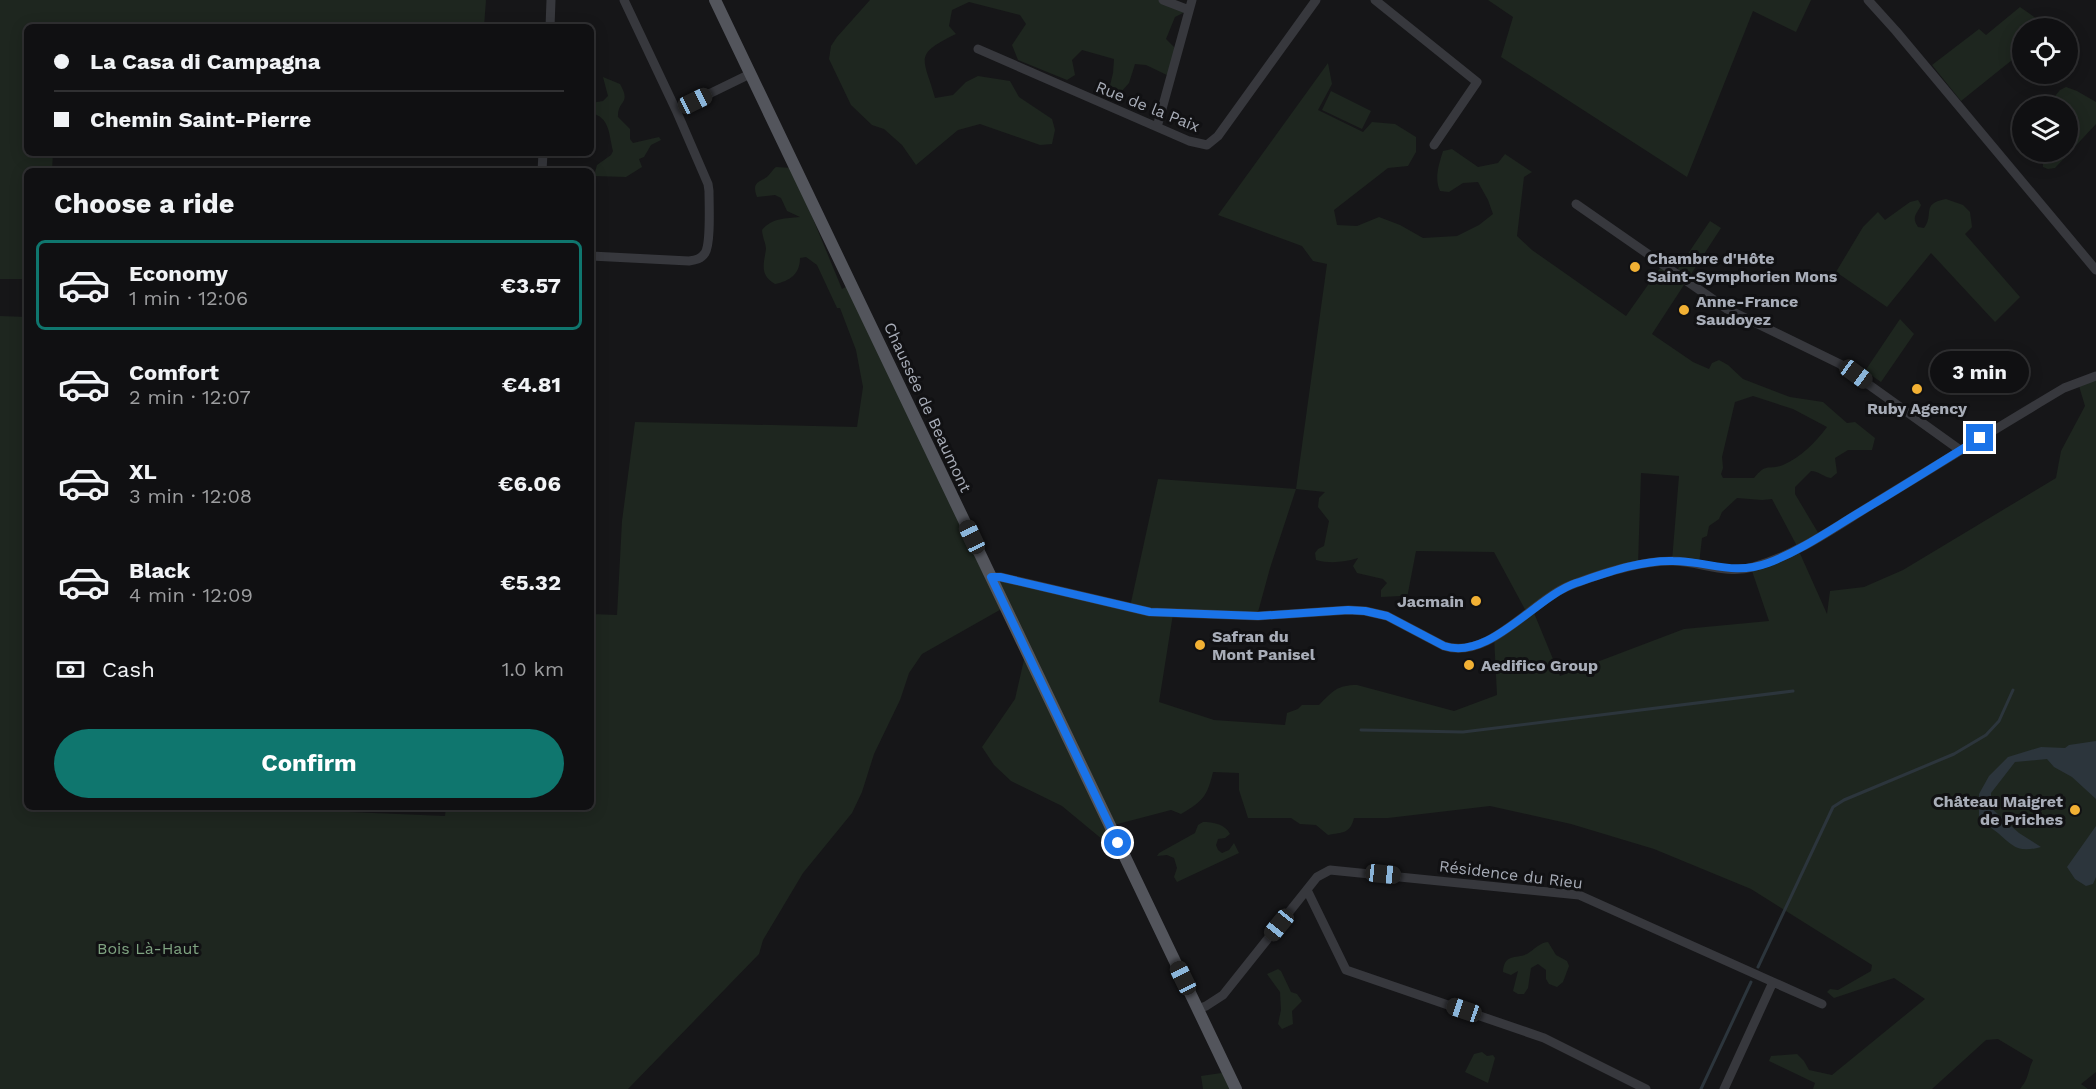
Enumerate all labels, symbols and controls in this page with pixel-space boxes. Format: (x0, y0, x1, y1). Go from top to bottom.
map controls (2012, 18, 2078, 162)
button: locate (2012, 18, 2078, 84)
text: La Casa di Campagna (90, 49, 321, 74)
street label: Rue de la Paix (1093, 77, 1203, 136)
car (675, 85, 715, 117)
button: layers (2012, 96, 2078, 162)
text: Chemin Saint-Pierre (90, 107, 311, 132)
text: Choose a ride (54, 188, 234, 220)
place label: Chambre d'Hôte Saint-Symphorien Mons (1647, 249, 1838, 286)
icon: car (57, 258, 111, 312)
marker: Chambre d'Hôte Saint-Symphorien Mons (1628, 260, 1642, 274)
text: Economy (129, 261, 228, 286)
text: €3.57 (501, 273, 561, 298)
text: 1 min · 12:06 (129, 286, 248, 310)
place label: Anne-France Saudoyez (1696, 292, 1798, 329)
marker: Anne-France Saudoyez (1677, 303, 1691, 317)
street label: Chaussée de Beaumont (880, 319, 975, 495)
callout: 3 min (1930, 351, 2030, 393)
car (1836, 356, 1876, 392)
icon: car (57, 357, 111, 411)
text: Comfort (129, 360, 219, 385)
text: 3 min (1952, 360, 2007, 384)
text: €4.81 (502, 372, 561, 397)
marker: Ruby Agency (1910, 382, 1924, 396)
text: 2 min · 12:07 (129, 385, 251, 409)
place label: Ruby Agency (1867, 399, 1968, 418)
route end (1966, 424, 1993, 451)
icon: car (57, 456, 111, 510)
text: XL (129, 459, 157, 484)
text: €6.06 (498, 471, 561, 496)
text: 3 min · 12:08 (129, 484, 252, 508)
car (956, 517, 988, 557)
icon: car (57, 555, 111, 609)
text: Black (129, 558, 190, 583)
text: €5.32 (500, 570, 561, 595)
text: 4 min · 12:09 (129, 583, 253, 607)
place label: Jacmain (1397, 592, 1464, 611)
marker: Jacmain (1469, 594, 1483, 608)
place label: Safran du Mont Panisel (1212, 627, 1316, 664)
marker: Safran du Mont Panisel (1193, 638, 1207, 652)
icon: cash (54, 653, 87, 686)
place label: Aedifico Group (1481, 656, 1598, 675)
text: Cash (102, 657, 155, 682)
text: 1.0 km (502, 657, 564, 681)
marker: Aedifico Group (1462, 658, 1476, 672)
button: Confirm (54, 729, 564, 798)
place label: Château Maigret de Priches (1933, 792, 2063, 829)
marker: Château Maigret de Priches (2068, 803, 2082, 817)
route start (1104, 829, 1131, 856)
street label: Résidence du Rieu (1438, 856, 1584, 893)
car (1364, 863, 1402, 885)
car (1261, 905, 1297, 945)
park label: Bois Là-Haut (97, 939, 199, 958)
car (1167, 958, 1199, 998)
car (1444, 996, 1484, 1024)

